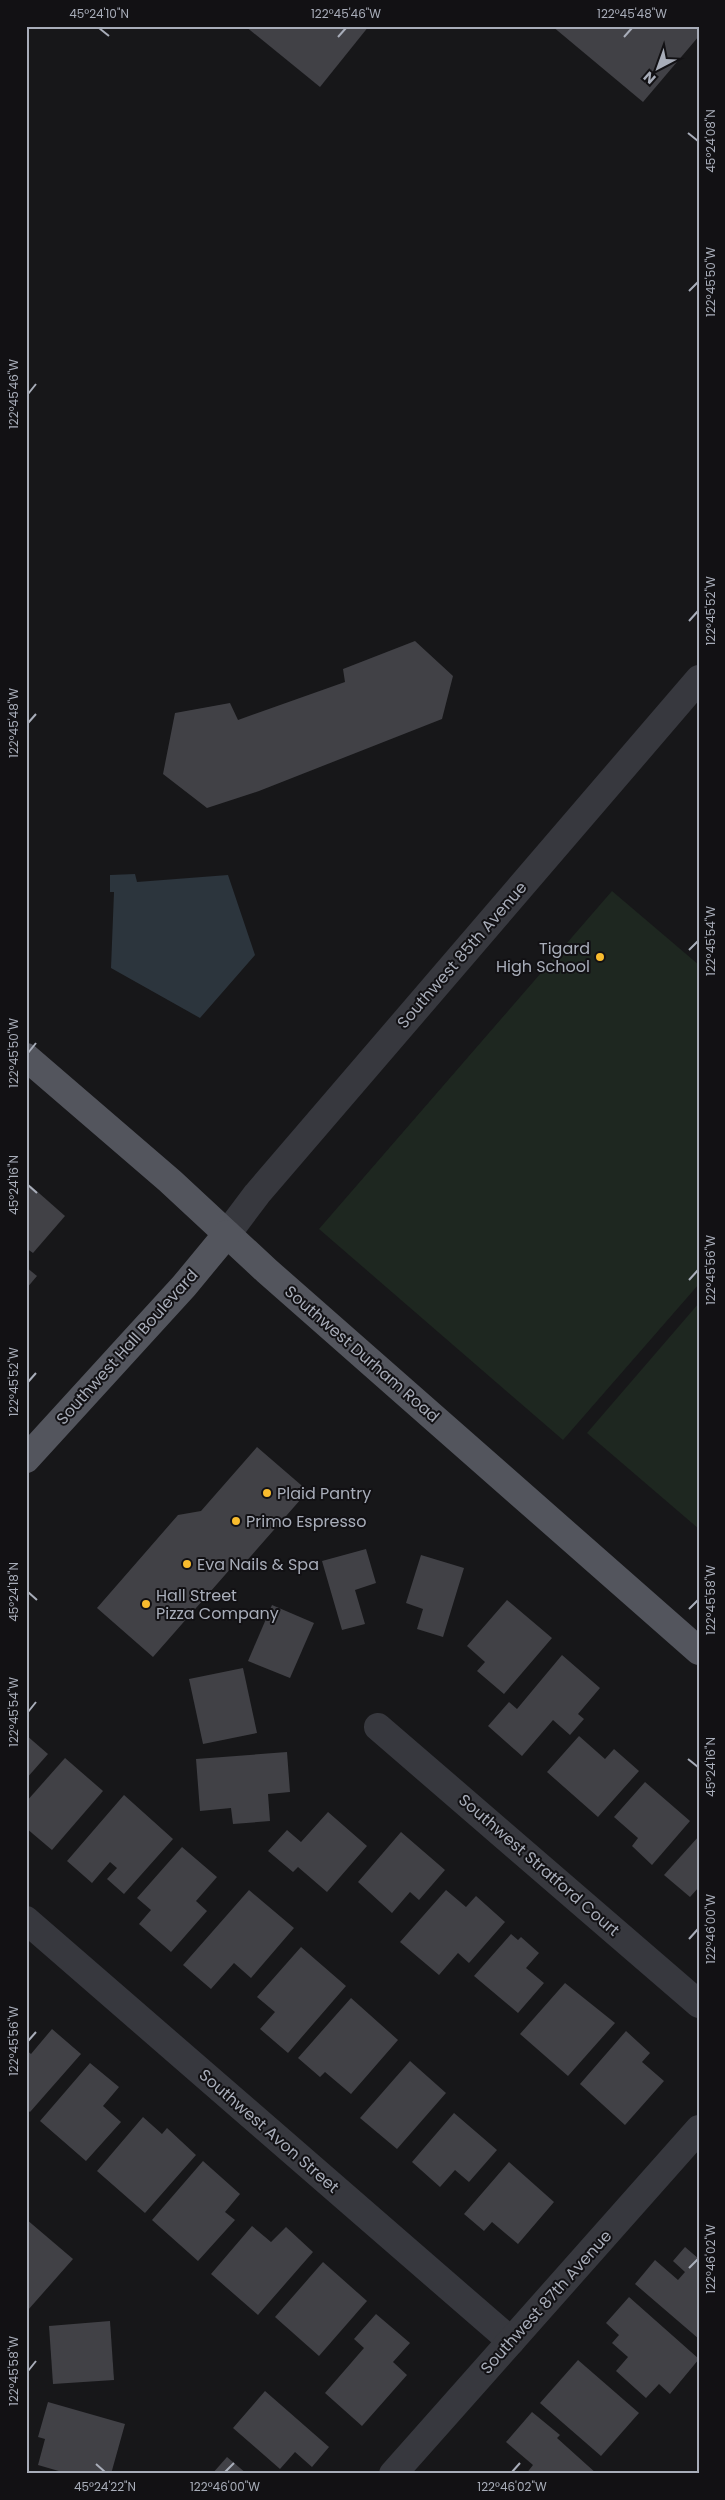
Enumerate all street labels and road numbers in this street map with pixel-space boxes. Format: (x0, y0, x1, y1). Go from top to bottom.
street label: Southwest 85th Avenue (392, 876, 532, 1033)
street label: Southwest Hall Boulevard (51, 1264, 203, 1430)
street label: Southwest Durham Road (280, 1280, 444, 1428)
street label: Southwest Stratford Court (454, 1789, 625, 1942)
street label: Southwest Avon Street (194, 2064, 344, 2198)
street label: Southwest 87th Avenue (475, 2225, 617, 2379)

